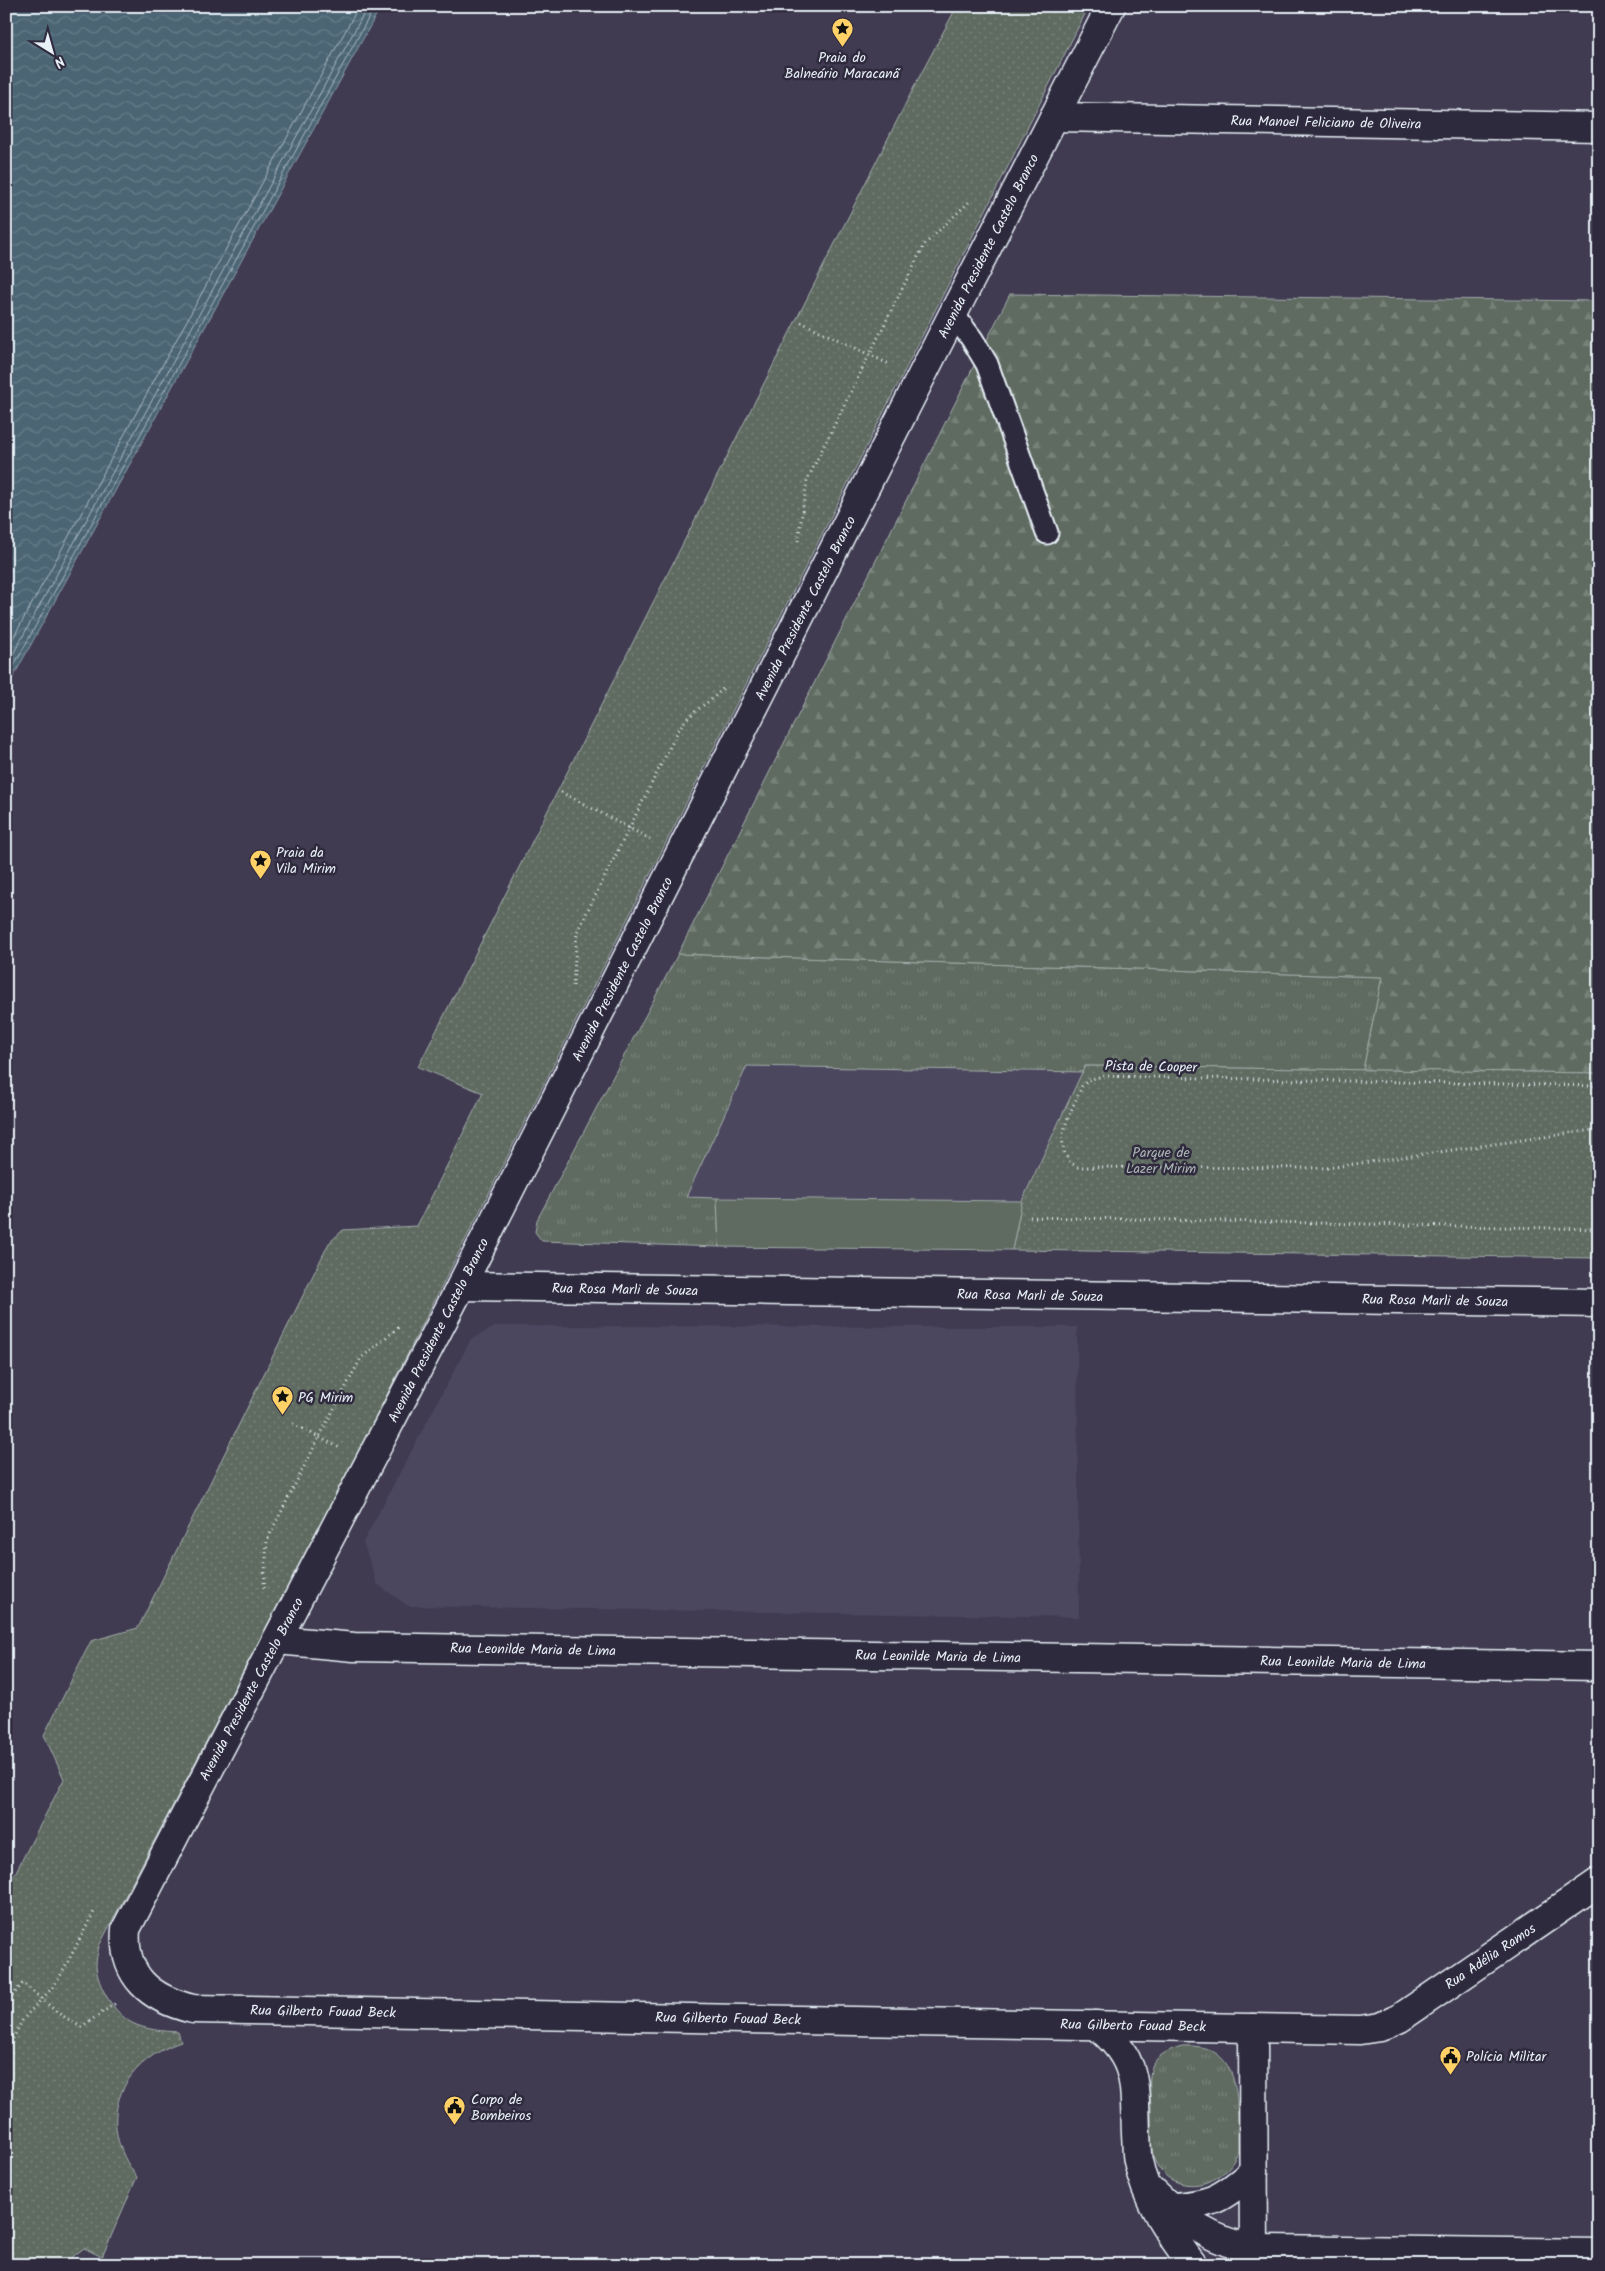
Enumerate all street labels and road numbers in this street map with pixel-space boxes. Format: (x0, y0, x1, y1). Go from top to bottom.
street label: Rua Manoel Feliciano de Oliveira (1230, 110, 1422, 136)
street label: Avenida Presidente Castelo Branco (933, 150, 1045, 343)
street label: Avenida Presidente Castelo Branco (750, 512, 862, 705)
street label: Avenida Presidente Castelo Branco (567, 873, 679, 1066)
street label: Pista de Cooper (1105, 1055, 1199, 1079)
street label: Avenida Presidente Castelo Branco (383, 1234, 495, 1427)
street label: Rua Rosa Marli de Souza (552, 1278, 698, 1302)
street label: Rua Rosa Marli de Souza (957, 1284, 1103, 1308)
street label: Rua Rosa Marli de Souza (1362, 1289, 1508, 1313)
street label: Avenida Presidente Castelo Branco (194, 1594, 310, 1785)
street label: Rua Leonilde Maria de Lima (450, 1638, 616, 1662)
street label: Rua Leonilde Maria de Lima (855, 1645, 1021, 1669)
street label: Rua Leonilde Maria de Lima (1260, 1651, 1426, 1675)
street label: Rua Adélia Ramos (1441, 1918, 1541, 1996)
street label: Rua Gilberto Fouad Beck (250, 2000, 396, 2024)
street label: Rua Gilberto Fouad Beck (655, 2007, 801, 2031)
street label: Rua Gilberto Fouad Beck (1060, 2014, 1206, 2038)

